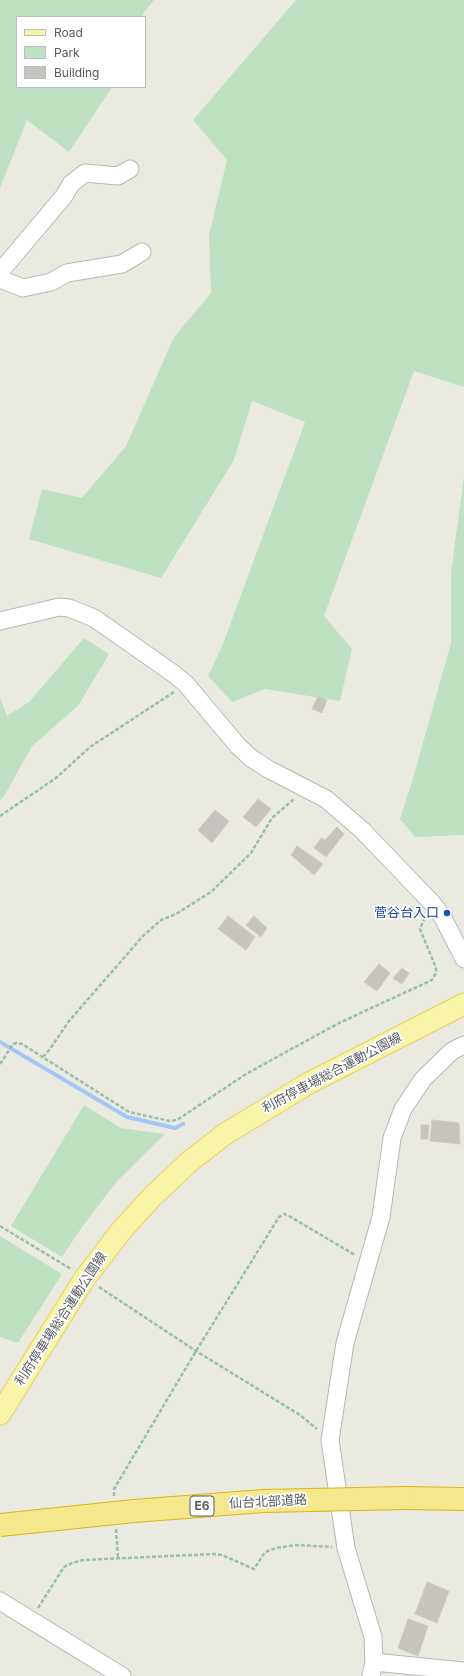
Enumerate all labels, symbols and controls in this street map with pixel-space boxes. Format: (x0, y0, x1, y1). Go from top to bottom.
legend (16, 16, 146, 88)
text: Road (54, 25, 83, 40)
text: Park (54, 45, 80, 60)
text: Building (54, 65, 99, 80)
place label: 菅谷台入口 (374, 905, 439, 921)
marker: 菅谷台入口 (442, 908, 452, 918)
street label: 利府停車場総合運動公園線 (259, 1029, 405, 1117)
street label: 利府停車場総合運動公園線 (12, 1249, 110, 1389)
street label: 仙台北部道路 (229, 1492, 307, 1512)
road number: E6 (190, 1496, 214, 1516)

